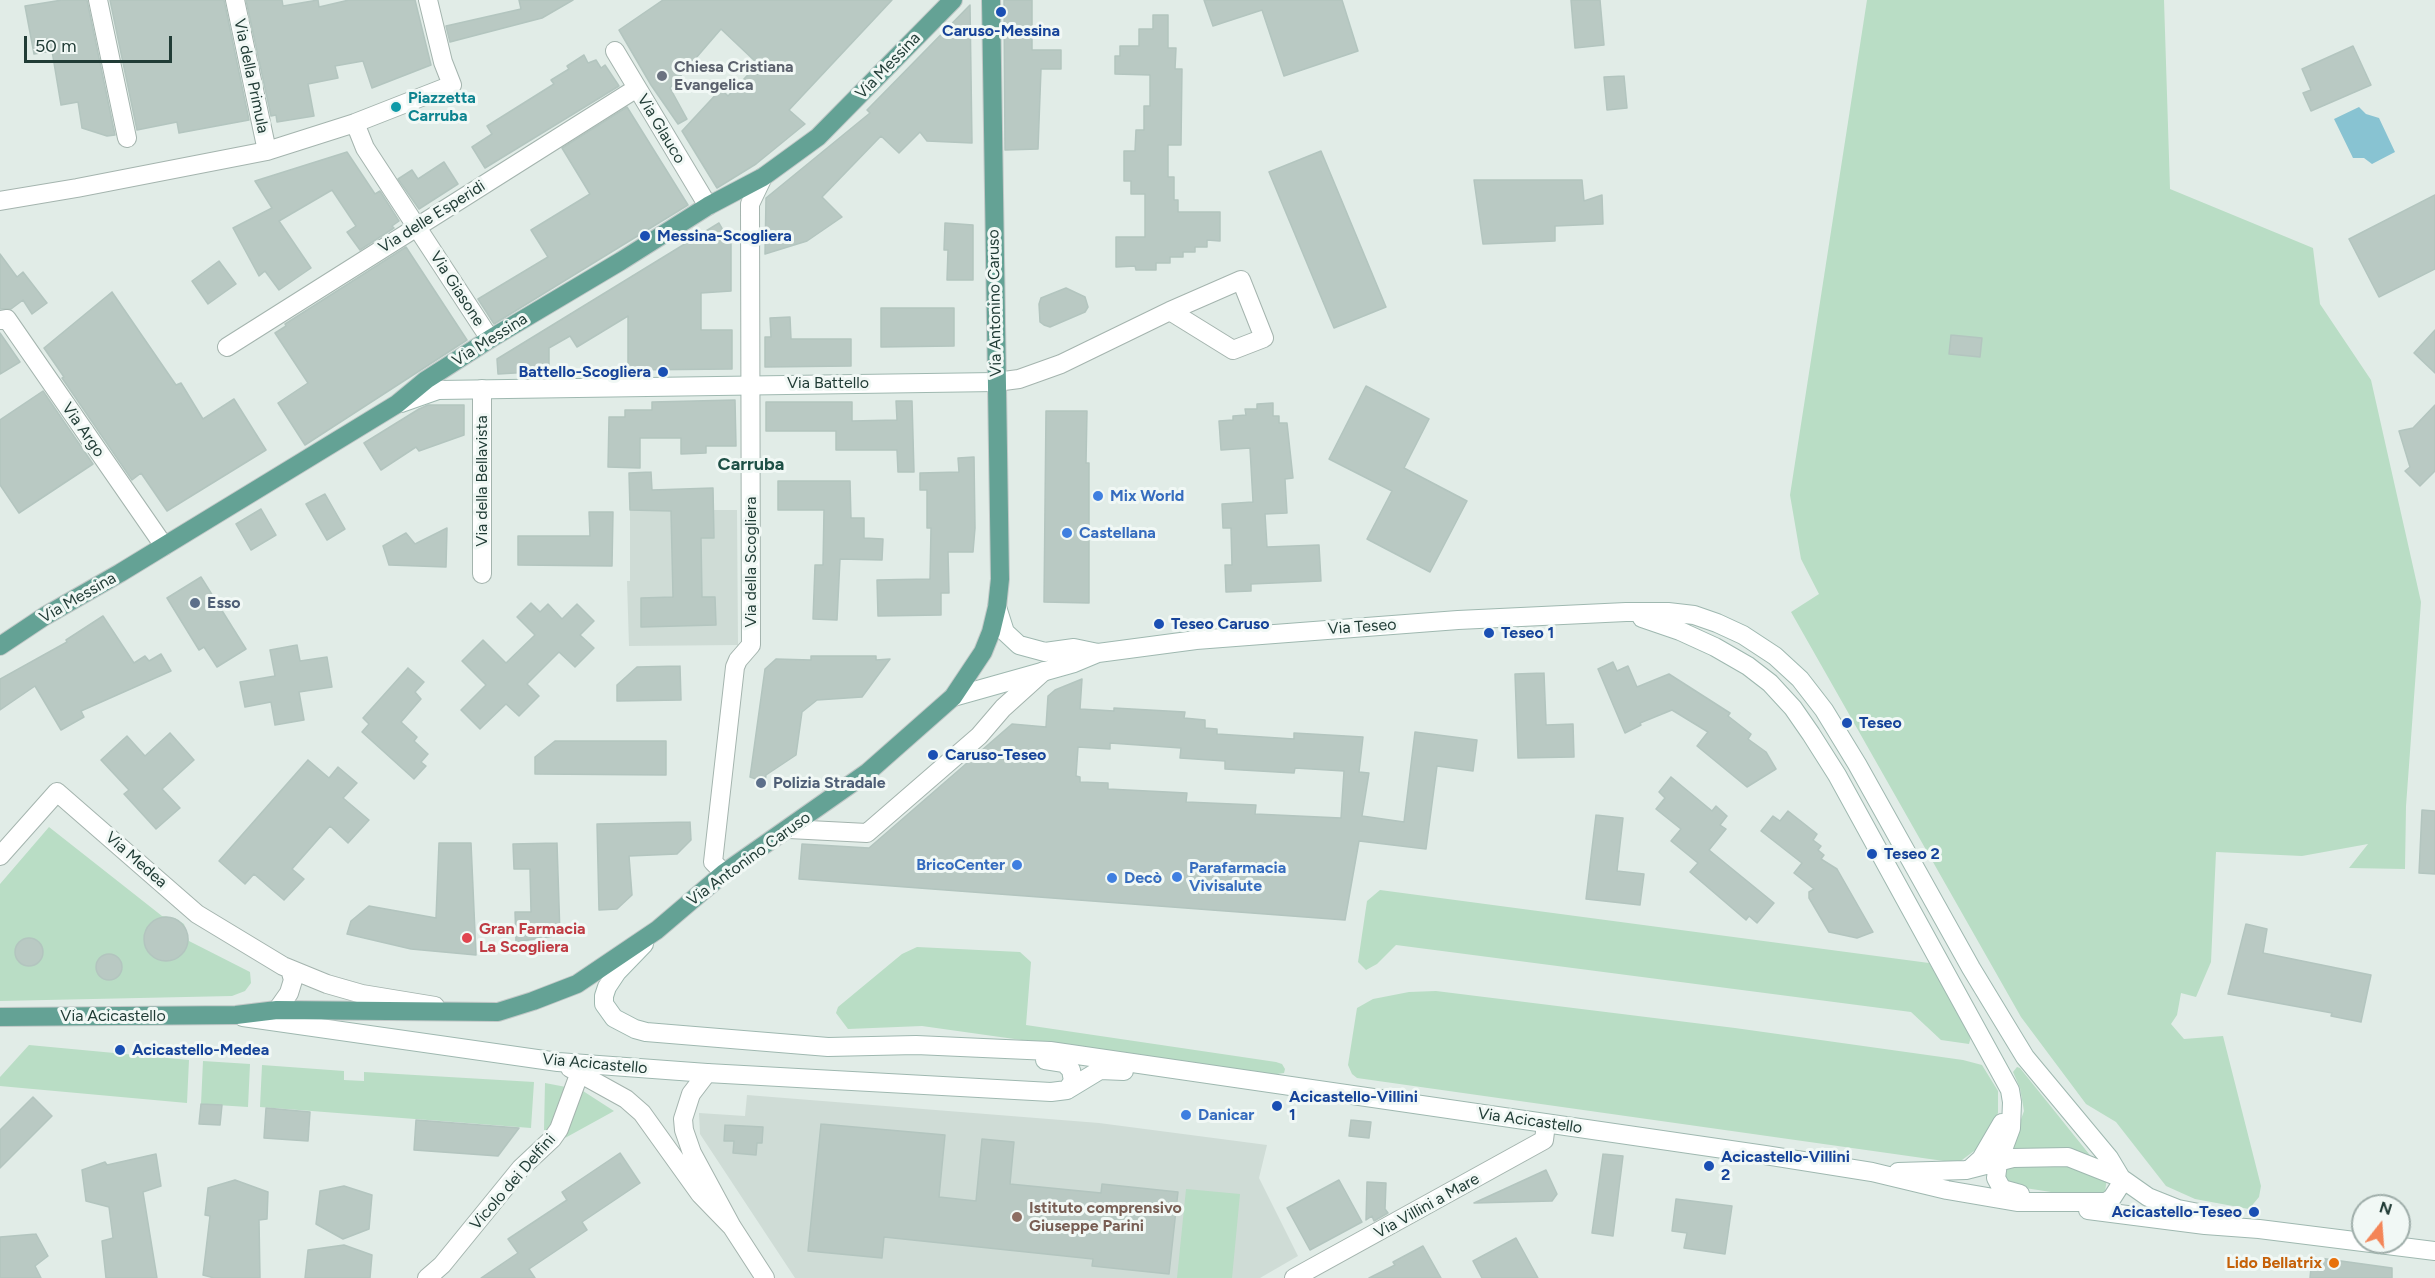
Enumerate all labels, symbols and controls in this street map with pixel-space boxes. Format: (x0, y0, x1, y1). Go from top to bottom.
marker: Caruso-Messina (994, 5, 1008, 19)
street label: Via della Primula (229, 17, 273, 135)
place label: Caruso-Messina (942, 21, 1060, 41)
scale bar (27, 24, 176, 62)
street label: Via Messina (852, 29, 924, 103)
text: 50 m (35, 35, 77, 57)
place label: Chiesa Cristiana Evangelica (674, 57, 794, 95)
marker: Chiesa Cristiana Evangelica (655, 69, 669, 83)
place label: Piazzetta Carruba (408, 88, 476, 126)
street label: Via Glauco (633, 91, 689, 167)
marker: Piazzetta Carruba (389, 100, 403, 114)
street label: Via delle Esperidi (375, 177, 489, 257)
place label: Messina-Scogliera (657, 226, 792, 246)
marker: Messina-Scogliera (638, 229, 652, 243)
street label: Via Antonino Caruso (984, 229, 1006, 377)
street label: Via Giasone (426, 248, 488, 330)
street label: Via Messina (449, 309, 531, 371)
place label: Battello-Scogliera (518, 362, 651, 382)
marker: Battello-Scogliera (656, 365, 670, 379)
street label: Via Battello (787, 373, 869, 393)
street label: Via Argo (57, 399, 109, 461)
street label: Via della Bellavista (472, 415, 492, 547)
district label: Carruba (718, 454, 784, 476)
place label: Mix World (1110, 486, 1184, 506)
marker: Mix World (1091, 489, 1105, 503)
street label: Via della Scogliera (741, 497, 761, 627)
place label: Castellana (1079, 523, 1156, 543)
marker: Castellana (1060, 526, 1074, 540)
street label: Via Messina (36, 568, 120, 628)
place label: Esso (207, 593, 241, 613)
marker: Esso (188, 596, 202, 610)
place label: Teseo Caruso (1171, 614, 1270, 634)
street label: Via Teseo (1327, 615, 1397, 639)
marker: Teseo Caruso (1152, 617, 1166, 631)
place label: Teseo 1 (1501, 623, 1554, 643)
marker: Teseo 1 (1482, 626, 1496, 640)
place label: Teseo (1859, 713, 1902, 733)
marker: Teseo (1840, 716, 1854, 730)
place label: Caruso-Teseo (945, 745, 1046, 765)
marker: Caruso-Teseo (926, 748, 940, 762)
place label: Polizia Stradale (773, 773, 886, 793)
marker: Polizia Stradale (754, 776, 768, 790)
street label: Via Antonino Caruso (684, 808, 814, 910)
street label: Via Medea (101, 828, 171, 892)
place label: Teseo 2 (1884, 844, 1940, 864)
marker: Teseo 2 (1865, 847, 1879, 861)
place label: BricoCenter (916, 855, 1005, 875)
marker: BricoCenter (1010, 858, 1024, 872)
place label: Parafarmacia Vivisalute (1189, 858, 1286, 896)
place label: Decò (1124, 868, 1162, 888)
marker: Parafarmacia Vivisalute (1170, 870, 1184, 884)
marker: Decò (1105, 871, 1119, 885)
place label: Gran Farmacia La Scogliera (479, 919, 586, 957)
marker: Gran Farmacia La Scogliera (460, 931, 474, 945)
street label: Via Acicastello (60, 1006, 166, 1026)
place label: Acicastello-Medea (132, 1040, 269, 1060)
marker: Acicastello-Medea (113, 1043, 127, 1057)
street label: Via Acicastello (542, 1050, 648, 1078)
place label: Acicastello-Villini 1 (1289, 1087, 1418, 1125)
marker: Acicastello-Villini 1 (1270, 1099, 1284, 1113)
street label: Via Acicastello (1477, 1104, 1583, 1138)
place label: Danicar (1198, 1105, 1254, 1125)
marker: Danicar (1179, 1108, 1193, 1122)
street label: Vicolo dei Delfini (466, 1130, 560, 1234)
place label: Acicastello-Villini 2 (1721, 1147, 1850, 1185)
marker: Acicastello-Villini 2 (1702, 1159, 1716, 1173)
street label: Via Villini a Mare (1371, 1169, 1483, 1243)
north arrow (2351, 1194, 2411, 1254)
text: N (2377, 1197, 2395, 1219)
place label: Istituto comprensivo Giuseppe Parini (1029, 1198, 1182, 1236)
place label: Acicastello-Teseo (2111, 1202, 2242, 1222)
marker: Acicastello-Teseo (2247, 1205, 2261, 1219)
marker: Istituto comprensivo Giuseppe Parini (1010, 1210, 1024, 1224)
place label: Lido Bellatrix (2226, 1253, 2322, 1273)
marker: Lido Bellatrix (2327, 1256, 2341, 1270)

